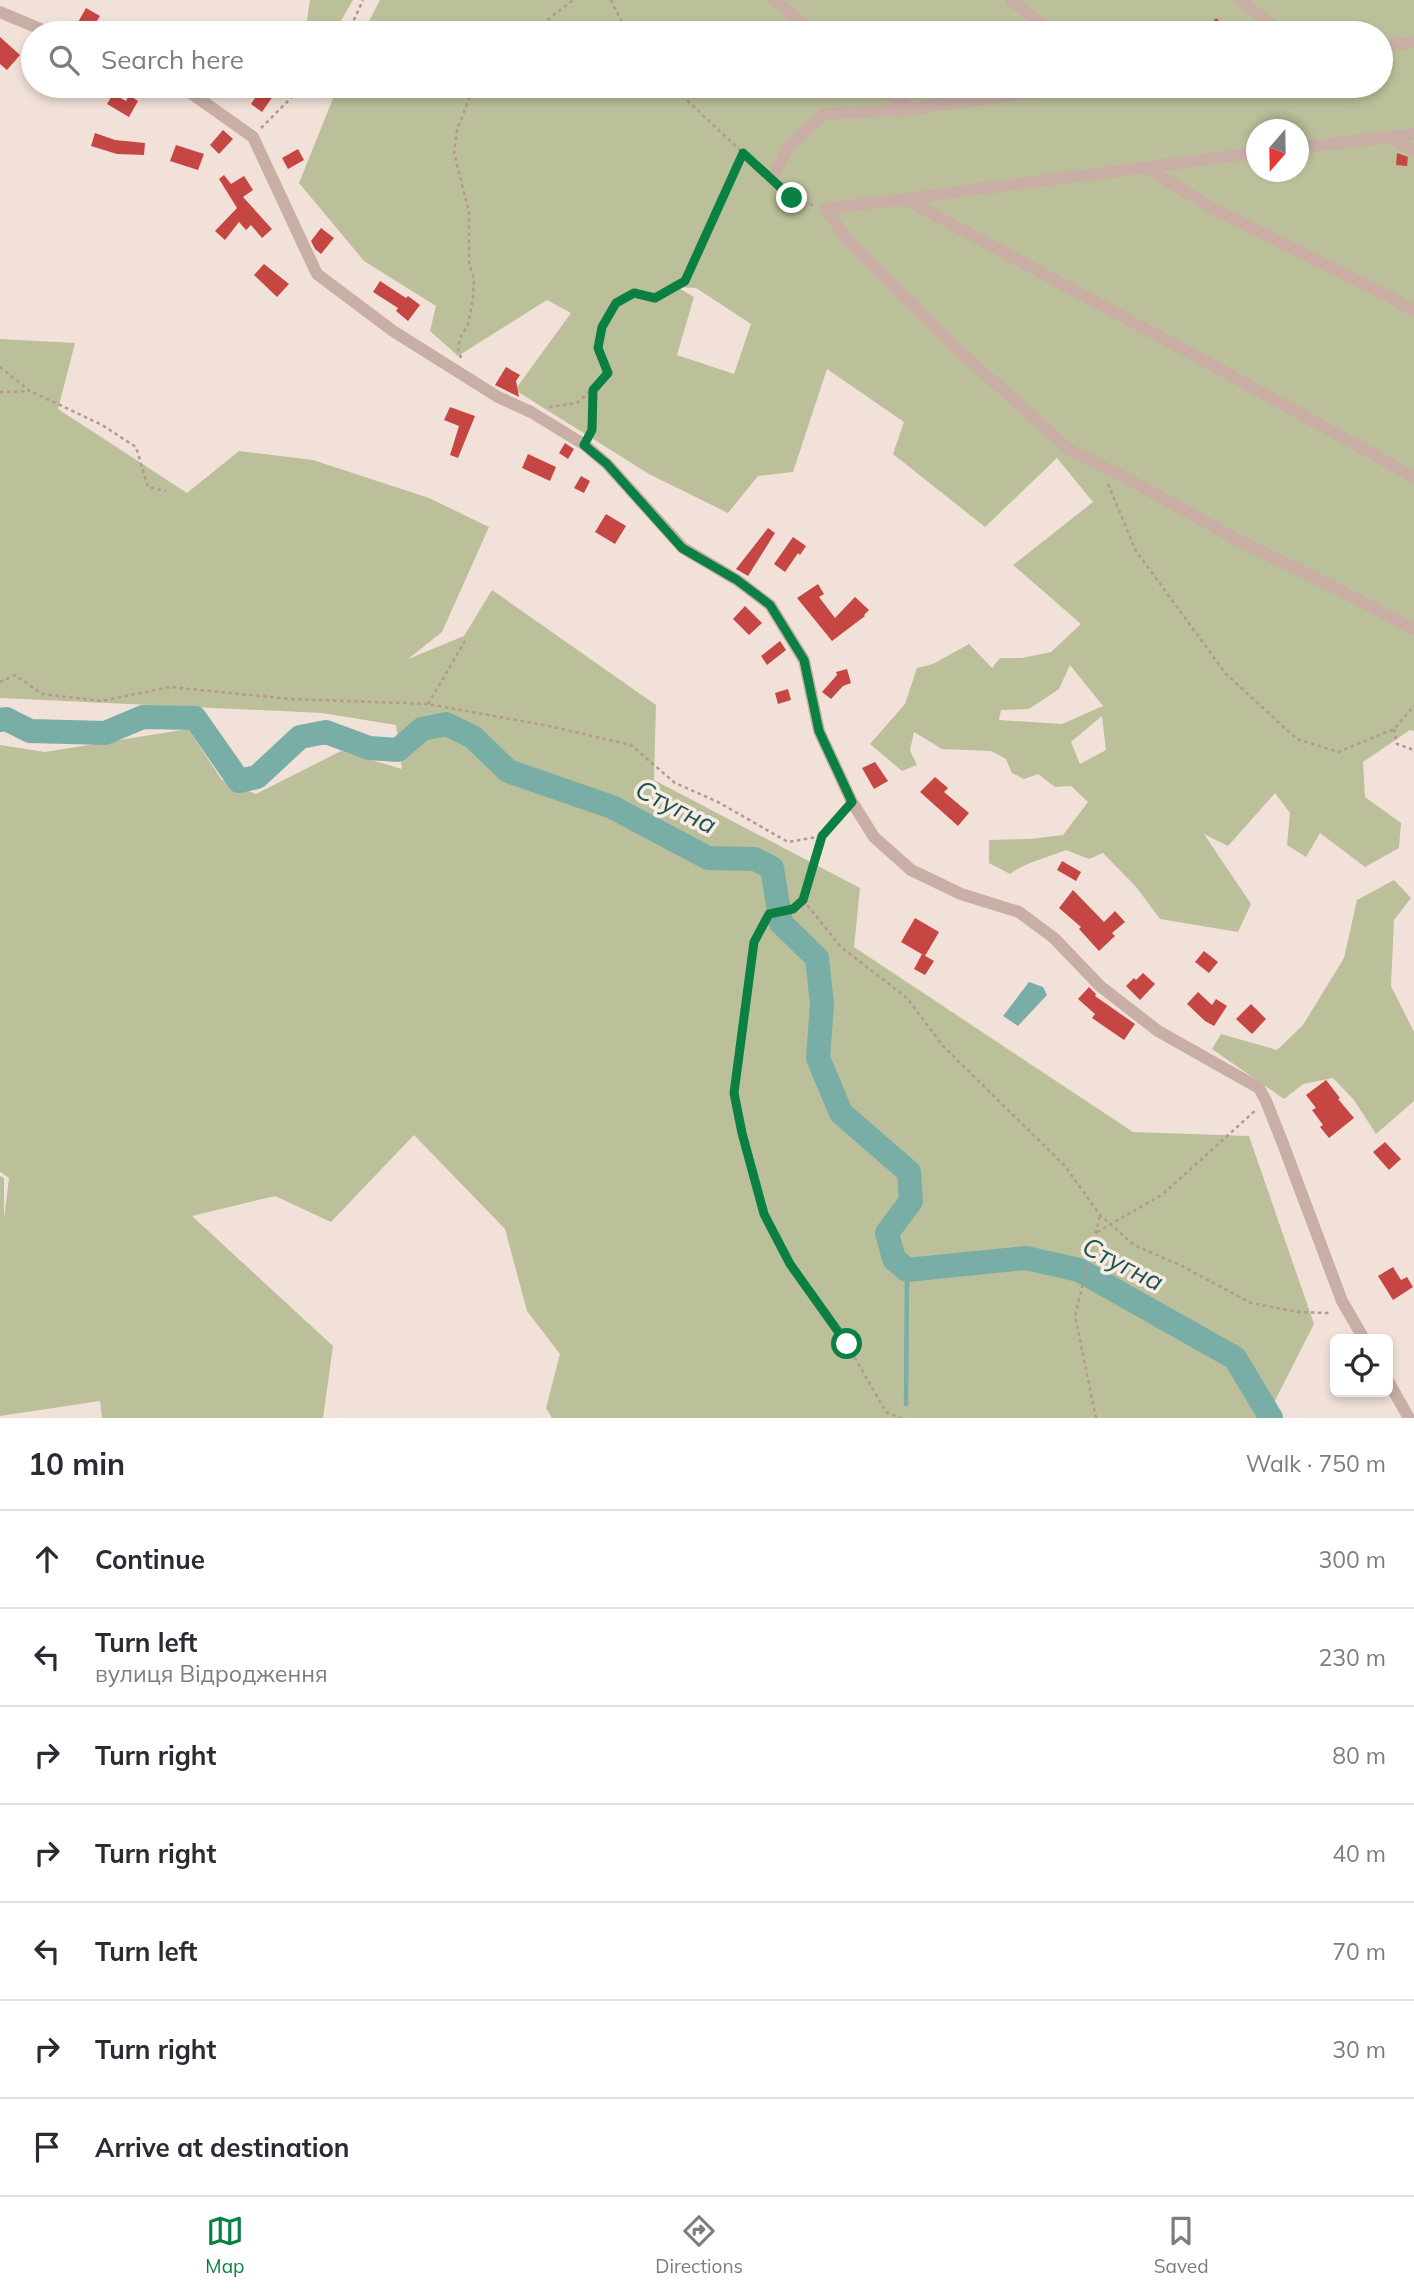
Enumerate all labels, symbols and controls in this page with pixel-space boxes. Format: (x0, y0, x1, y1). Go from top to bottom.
search box (21, 21, 1393, 98)
icon: search (45, 41, 83, 79)
text: Search here (101, 43, 244, 76)
north arrow (1246, 119, 1309, 182)
route end (776, 182, 807, 213)
water label: Стугна (630, 772, 722, 841)
water label: Стугна (1077, 1229, 1169, 1298)
route start (831, 1328, 862, 1359)
map controls (1330, 1334, 1393, 1397)
button: locate (1330, 1334, 1393, 1397)
text: 10 min (28, 1445, 125, 1483)
text: Walk · 750 m (1246, 1449, 1386, 1478)
icon: ahead (28, 1540, 66, 1578)
text: Continue (95, 1543, 205, 1576)
text: 300 m (1318, 1545, 1386, 1574)
text: Turn left (95, 1626, 197, 1659)
icon: left (28, 1638, 66, 1676)
text: 230 m (1318, 1643, 1386, 1672)
text: вулиця Відродження (95, 1659, 328, 1688)
icon: right (28, 1736, 66, 1774)
text: Turn right (95, 1739, 216, 1772)
text: 80 m (1332, 1741, 1386, 1770)
icon: right (28, 1834, 66, 1872)
text: Turn right (95, 1837, 216, 1870)
text: 40 m (1332, 1839, 1386, 1868)
icon: left (28, 1932, 66, 1970)
text: Turn left (95, 1935, 197, 1968)
text: 70 m (1332, 1937, 1386, 1966)
icon: right (28, 2030, 66, 2068)
text: Turn right (95, 2033, 216, 2066)
text: 30 m (1332, 2035, 1386, 2064)
icon: arrive (28, 2128, 66, 2166)
text: Arrive at destination (95, 2131, 350, 2164)
tab: Map (205, 2212, 244, 2278)
tab: Directions (655, 2212, 743, 2278)
tab: Saved (1154, 2212, 1209, 2278)

